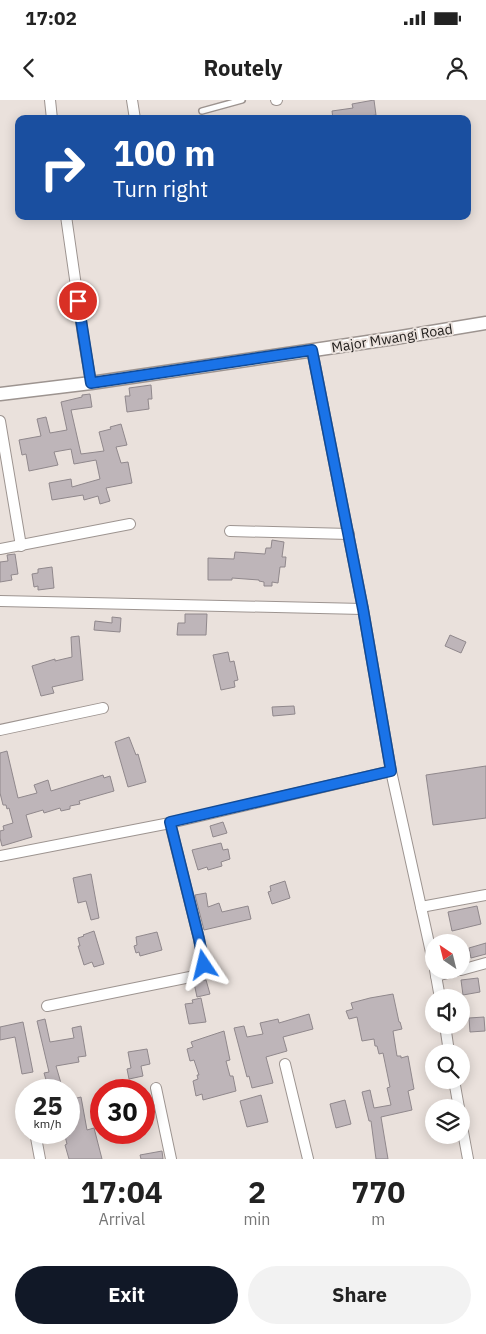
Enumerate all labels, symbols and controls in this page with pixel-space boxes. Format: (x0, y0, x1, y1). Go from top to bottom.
text: 17:02 (25, 6, 77, 30)
text: Routely (203, 53, 283, 82)
icon: back (15, 54, 43, 82)
icon: person (443, 54, 471, 82)
text: 100 m (113, 130, 216, 176)
icon: right (30, 135, 95, 200)
text: Turn right (113, 174, 208, 203)
pin (57, 280, 99, 322)
icon: arrive (64, 287, 92, 315)
street label: Major Mwangi Road (330, 320, 454, 356)
north arrow (425, 934, 470, 979)
map controls (425, 934, 470, 1144)
position arrow (177, 938, 229, 990)
button: sound (425, 989, 470, 1034)
button: search (425, 1044, 470, 1089)
speed limit sign: 30 (90, 1079, 155, 1144)
text: 25 (32, 1089, 63, 1122)
button: layers (425, 1099, 470, 1144)
text: km/h (33, 1116, 62, 1131)
text: 17:04 (81, 1172, 163, 1211)
text: 2 (248, 1172, 266, 1211)
text: 770 (351, 1172, 405, 1211)
text: Arrival (98, 1209, 145, 1229)
text: min (243, 1209, 270, 1229)
text: m (371, 1209, 385, 1229)
button: Exit (15, 1266, 238, 1324)
button: Share (248, 1266, 471, 1324)

